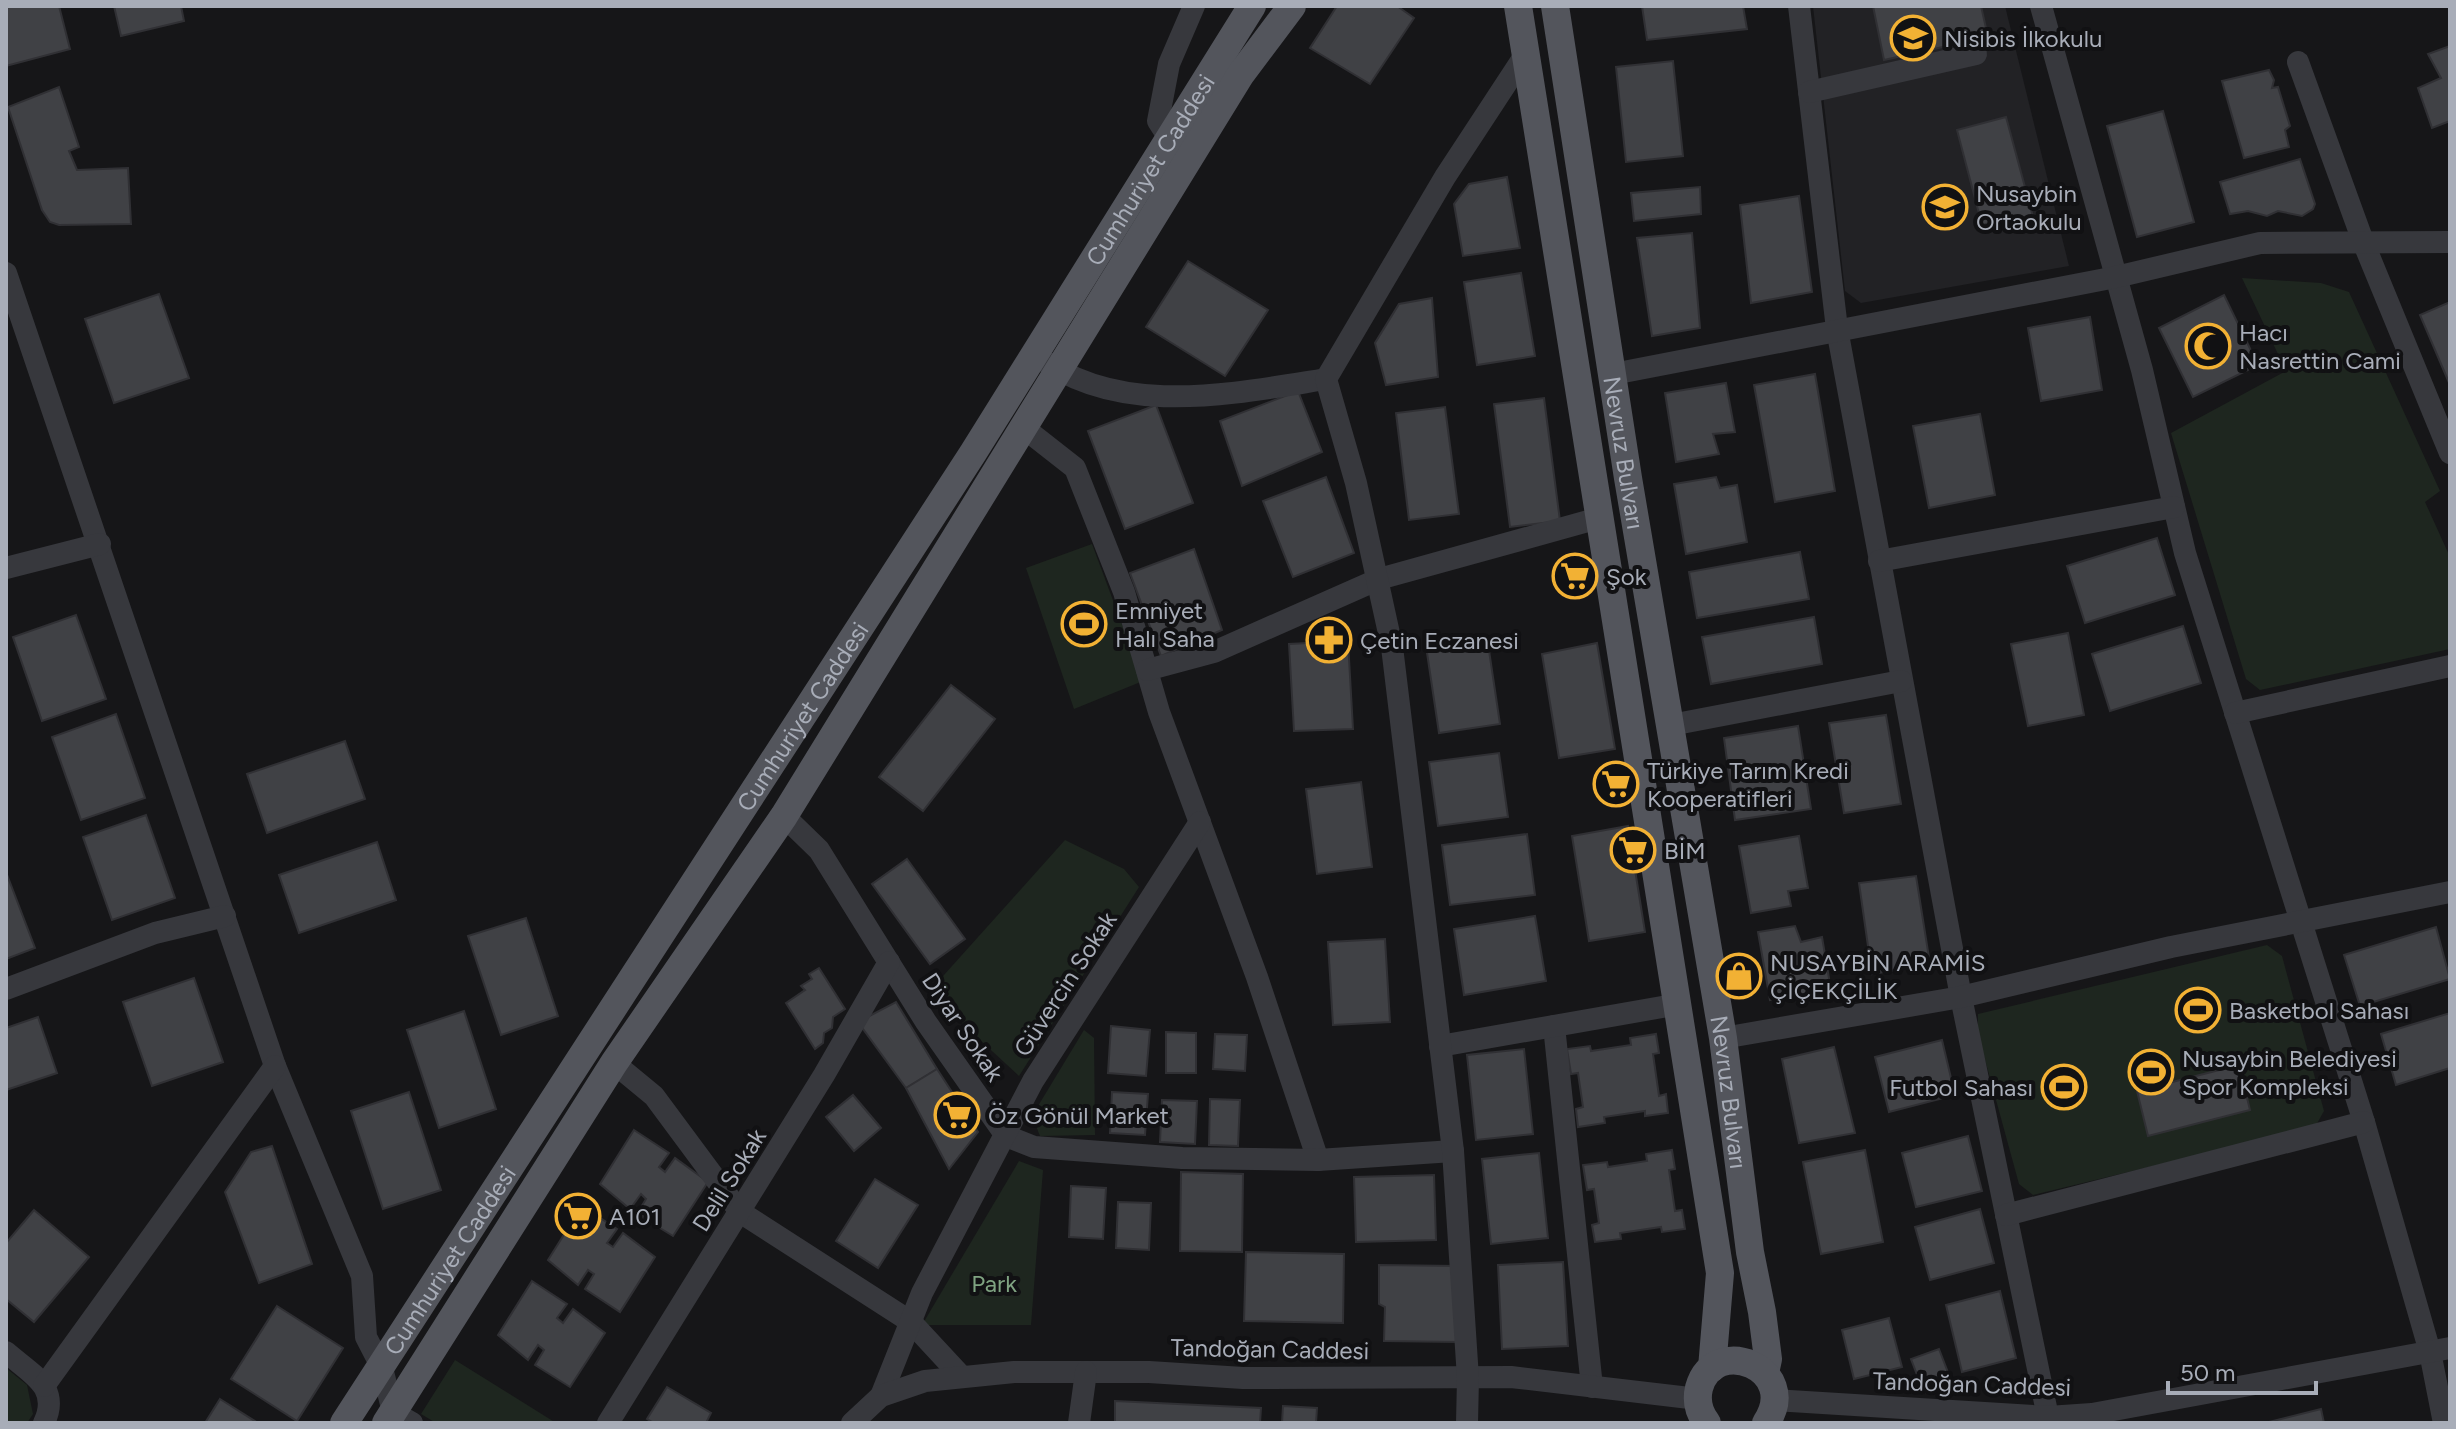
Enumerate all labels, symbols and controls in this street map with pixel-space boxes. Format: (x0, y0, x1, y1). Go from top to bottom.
school or university icon: Nisibis İlkokulu (1889, 14, 1937, 62)
place label: Nisibis İlkokulu (1944, 24, 2102, 53)
street label: Cumhuriyet Caddesi (1079, 69, 1220, 271)
place label: Nusaybin Ortaokulu (1976, 179, 2082, 236)
school or university icon: Nusaybin Ortaokulu (1921, 183, 1969, 231)
place label: Hacı Nasrettin Cami (2239, 318, 2401, 375)
mosque icon: Hacı Nasrettin Cami (2184, 322, 2232, 370)
street label: Nevruz Bulvarı (1598, 374, 1651, 531)
supermarket icon: Şok (1551, 552, 1599, 600)
place label: Şok (1606, 562, 1647, 591)
place label: Emniyet Halı Saha (1115, 596, 1215, 653)
sports icon: Emniyet Halı Saha (1060, 600, 1108, 648)
street label: Cumhuriyet Caddesi (730, 616, 874, 817)
pharmacy icon: Çetin Eczanesi (1305, 616, 1353, 664)
place label: Çetin Eczanesi (1360, 626, 1519, 655)
place label: Türkiye Tarım Kredi Kooperatifleri (1647, 756, 1849, 813)
supermarket icon: Türkiye Tarım Kredi Kooperatifleri (1592, 760, 1640, 808)
supermarket icon: BİM (1609, 826, 1657, 874)
place label: BİM (1664, 836, 1705, 865)
street label: Güvercin Sokak (1007, 906, 1123, 1062)
place label: NUSAYBİN ARAMİS ÇİÇEKÇİLİK (1770, 948, 1986, 1005)
shop icon: NUSAYBİN ARAMİS ÇİÇEKÇİLİK (1715, 952, 1763, 1000)
street label: Diyar Sokak (916, 967, 1010, 1087)
sports icon: Basketbol Sahası (2174, 986, 2222, 1034)
place label: Basketbol Sahası (2229, 996, 2409, 1025)
street label: Nevruz Bulvarı (1705, 1013, 1754, 1170)
place label: Nusaybin Belediyesi Spor Kompleksi (2182, 1044, 2397, 1101)
sports icon: Nusaybin Belediyesi Spor Kompleksi (2127, 1048, 2175, 1096)
sports icon: Futbol Sahası (2040, 1063, 2088, 1111)
place label: Futbol Sahası (1889, 1073, 2033, 1102)
supermarket icon: Öz Gönül Market (933, 1091, 981, 1139)
place label: Öz Gönül Market (988, 1101, 1169, 1130)
street label: Delil Sokak (686, 1123, 772, 1237)
street label: Cumhuriyet Caddesi (378, 1160, 521, 1360)
supermarket icon: A101 (554, 1192, 602, 1240)
place label: A101 (609, 1202, 660, 1231)
park label: Park (971, 1269, 1017, 1298)
street label: Tandoğan Caddesi (1170, 1333, 1370, 1365)
scale bar (2168, 1345, 2316, 1395)
text: 50 m (2180, 1358, 2236, 1387)
street label: Tandoğan Caddesi (1872, 1366, 2072, 1402)

